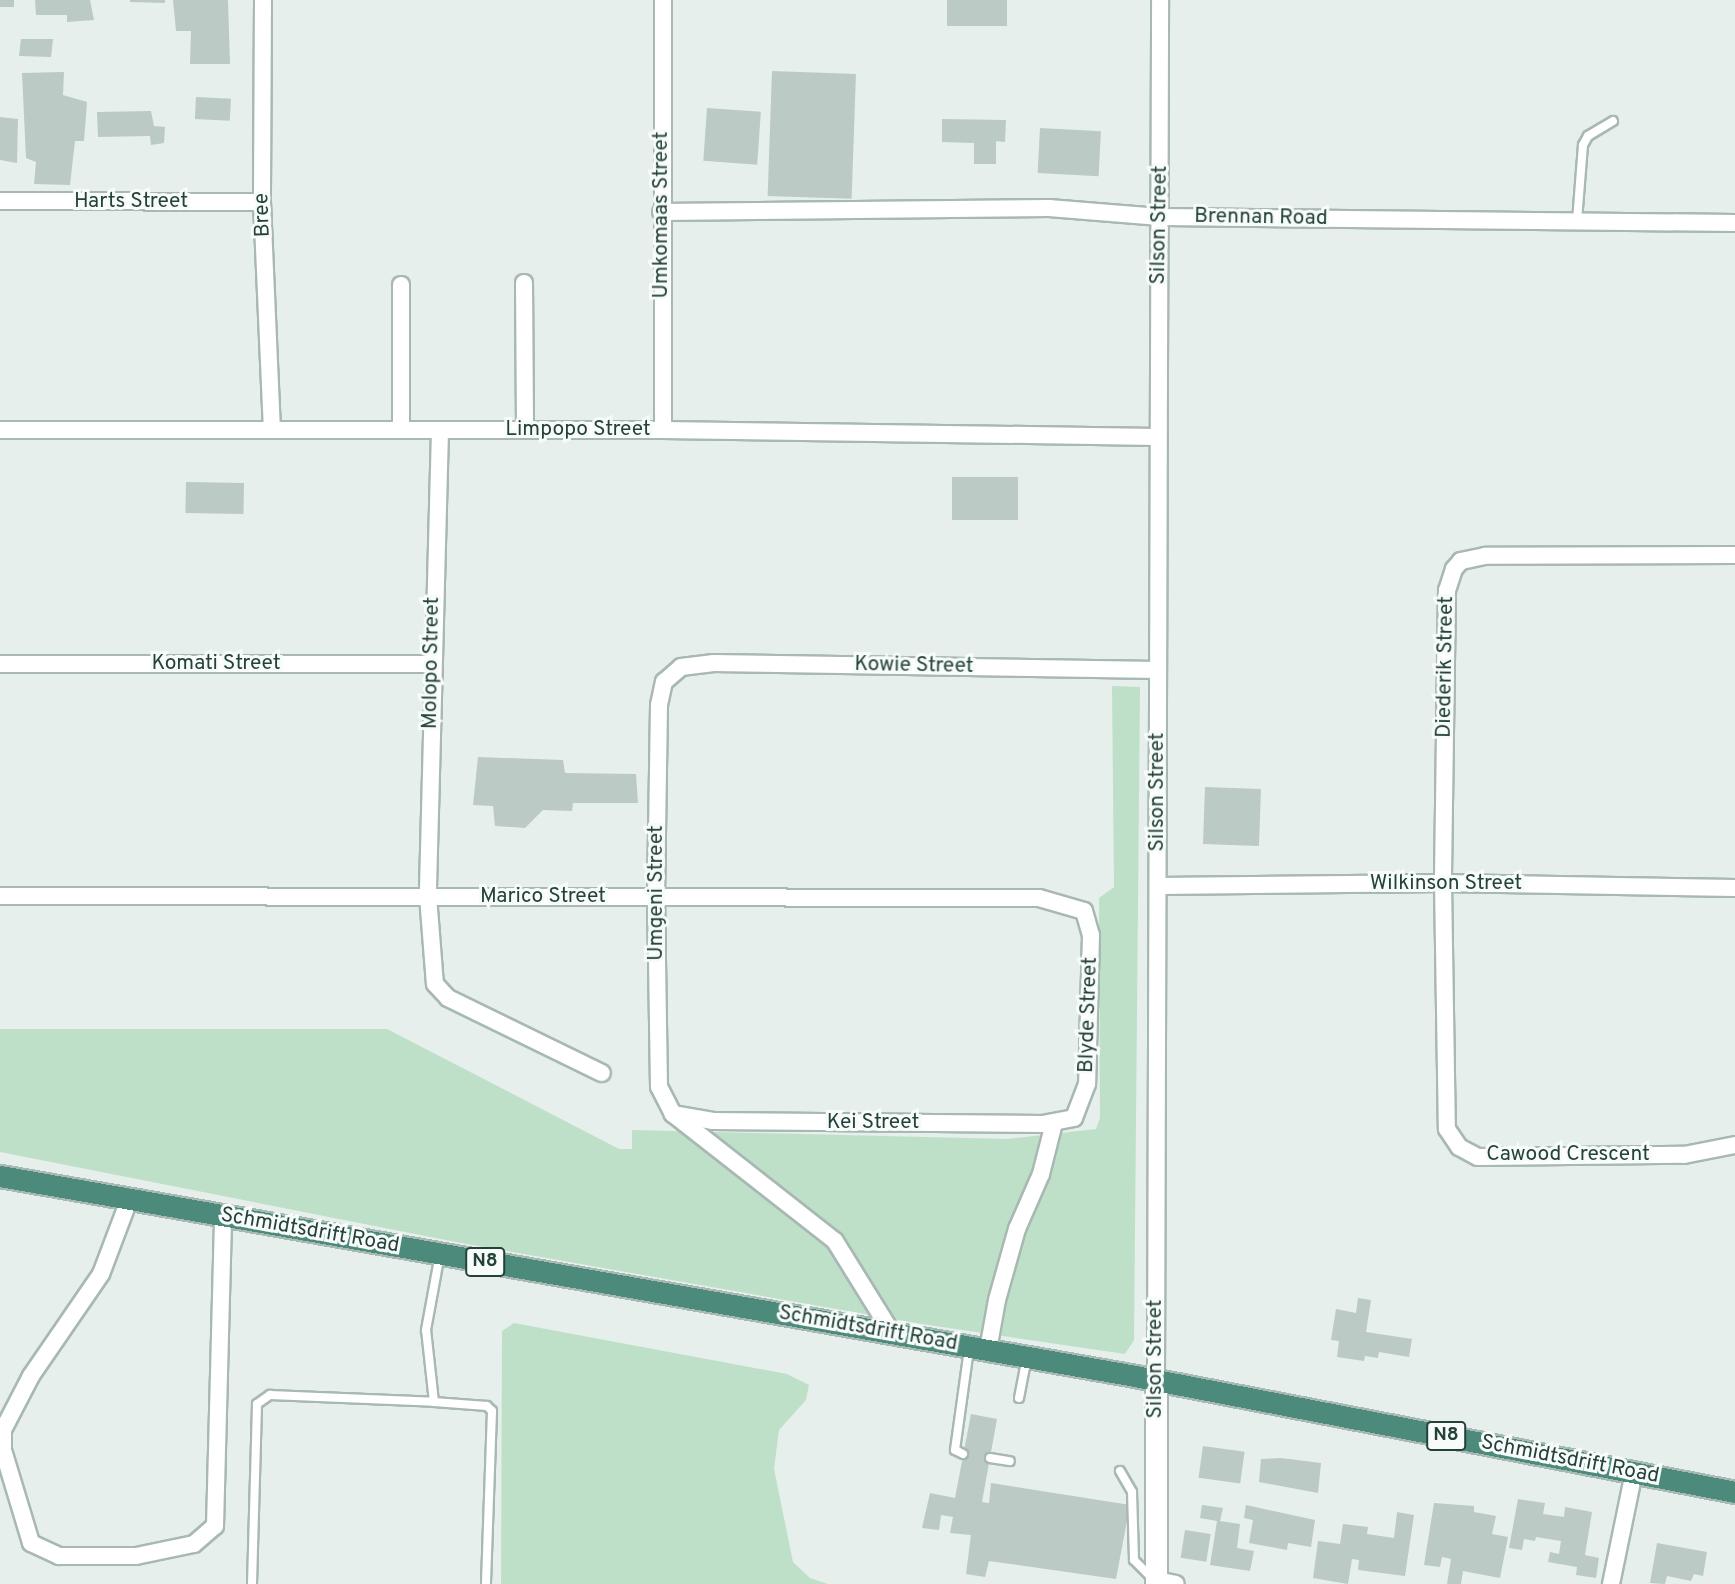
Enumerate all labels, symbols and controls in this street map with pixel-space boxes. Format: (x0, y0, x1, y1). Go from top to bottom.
street label: Umkomaas Street (649, 131, 675, 299)
street label: Silson Street (1146, 165, 1174, 285)
street label: Harts Street (74, 189, 188, 215)
street label: Bree (250, 192, 276, 238)
street label: Brennan Road (1194, 204, 1328, 232)
street label: Limpopo Street (505, 417, 651, 443)
street label: Diederik Street (1432, 596, 1460, 738)
street label: Molopo Street (418, 597, 446, 729)
street label: Komati Street (151, 651, 281, 677)
street label: Kowie Street (854, 652, 974, 680)
street label: Silson Street (1145, 732, 1171, 852)
street label: Umgeni Street (644, 825, 670, 961)
street label: Wilkinson Street (1370, 871, 1522, 897)
street label: Marico Street (480, 884, 606, 910)
street label: Blyde Street (1074, 957, 1104, 1073)
street label: Kei Street (827, 1110, 919, 1136)
street label: Cawood Crescent (1486, 1142, 1650, 1168)
street label: Schmidtsdrift Road (219, 1203, 401, 1259)
road number: N8 (464, 1246, 506, 1278)
street label: Silson Street (1143, 1299, 1169, 1419)
street label: Schmidtsdrift Road (777, 1301, 959, 1357)
road number: N8 (1425, 1420, 1467, 1452)
street label: Schmidtsdrift Road (1479, 1430, 1661, 1490)

